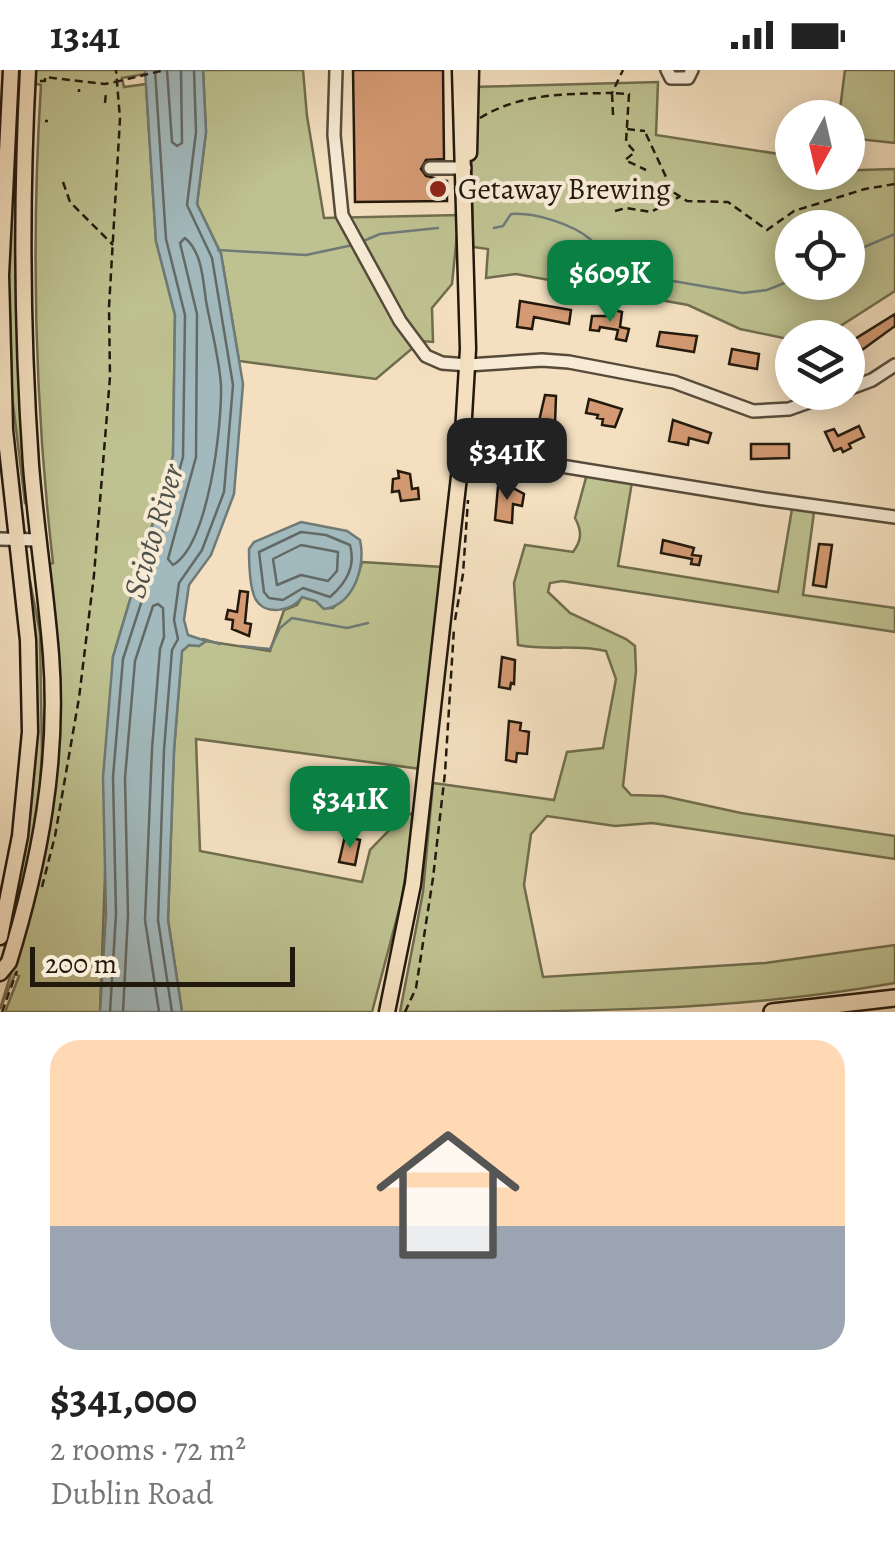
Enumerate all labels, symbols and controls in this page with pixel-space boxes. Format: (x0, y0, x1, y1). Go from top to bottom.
text: 13:41 (50, 9, 120, 61)
north arrow (775, 100, 865, 190)
map controls (775, 100, 865, 410)
place label: Getaway Brewing (458, 169, 671, 209)
marker: Getaway Brewing (427, 178, 449, 200)
button: locate (775, 210, 865, 300)
pin: $609K (540, 240, 680, 325)
text: $609K (569, 250, 651, 294)
button: layers (775, 320, 865, 410)
pin: $341K (437, 418, 577, 503)
text: $341K (469, 428, 545, 472)
water label: Scioto River (112, 458, 194, 603)
pin: $341K (280, 766, 420, 851)
text: $341K (312, 776, 388, 820)
scale bar (30, 942, 295, 986)
text: 200 m (45, 945, 117, 983)
icon: home (358, 1105, 538, 1285)
text: $341,000 (50, 1370, 197, 1427)
text: 2 rooms · 72 m² (50, 1427, 246, 1471)
text: Dublin Road (50, 1471, 213, 1515)

